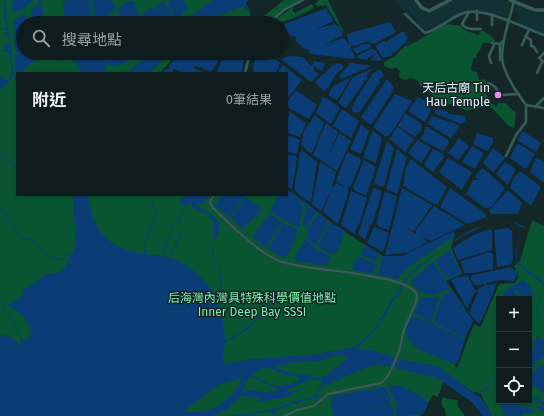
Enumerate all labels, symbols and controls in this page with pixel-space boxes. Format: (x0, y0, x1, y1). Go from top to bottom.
search box (16, 16, 288, 60)
icon: search (30, 27, 52, 49)
text: 搜尋地點 (62, 31, 122, 49)
place label: 天后古廟 Tin Hau Temple (422, 81, 490, 109)
text: 附近 (32, 90, 66, 111)
marker: 天后古廟 Tin Hau Temple (493, 90, 503, 100)
text: 0筆結果 (226, 92, 272, 107)
park label: 后海灣內灣具特殊科學價值地點 Inner Deep Bay SSSI (168, 291, 336, 319)
map controls (496, 296, 532, 404)
button: + (496, 296, 532, 332)
button: − (496, 332, 532, 368)
button: locate (496, 368, 532, 404)

